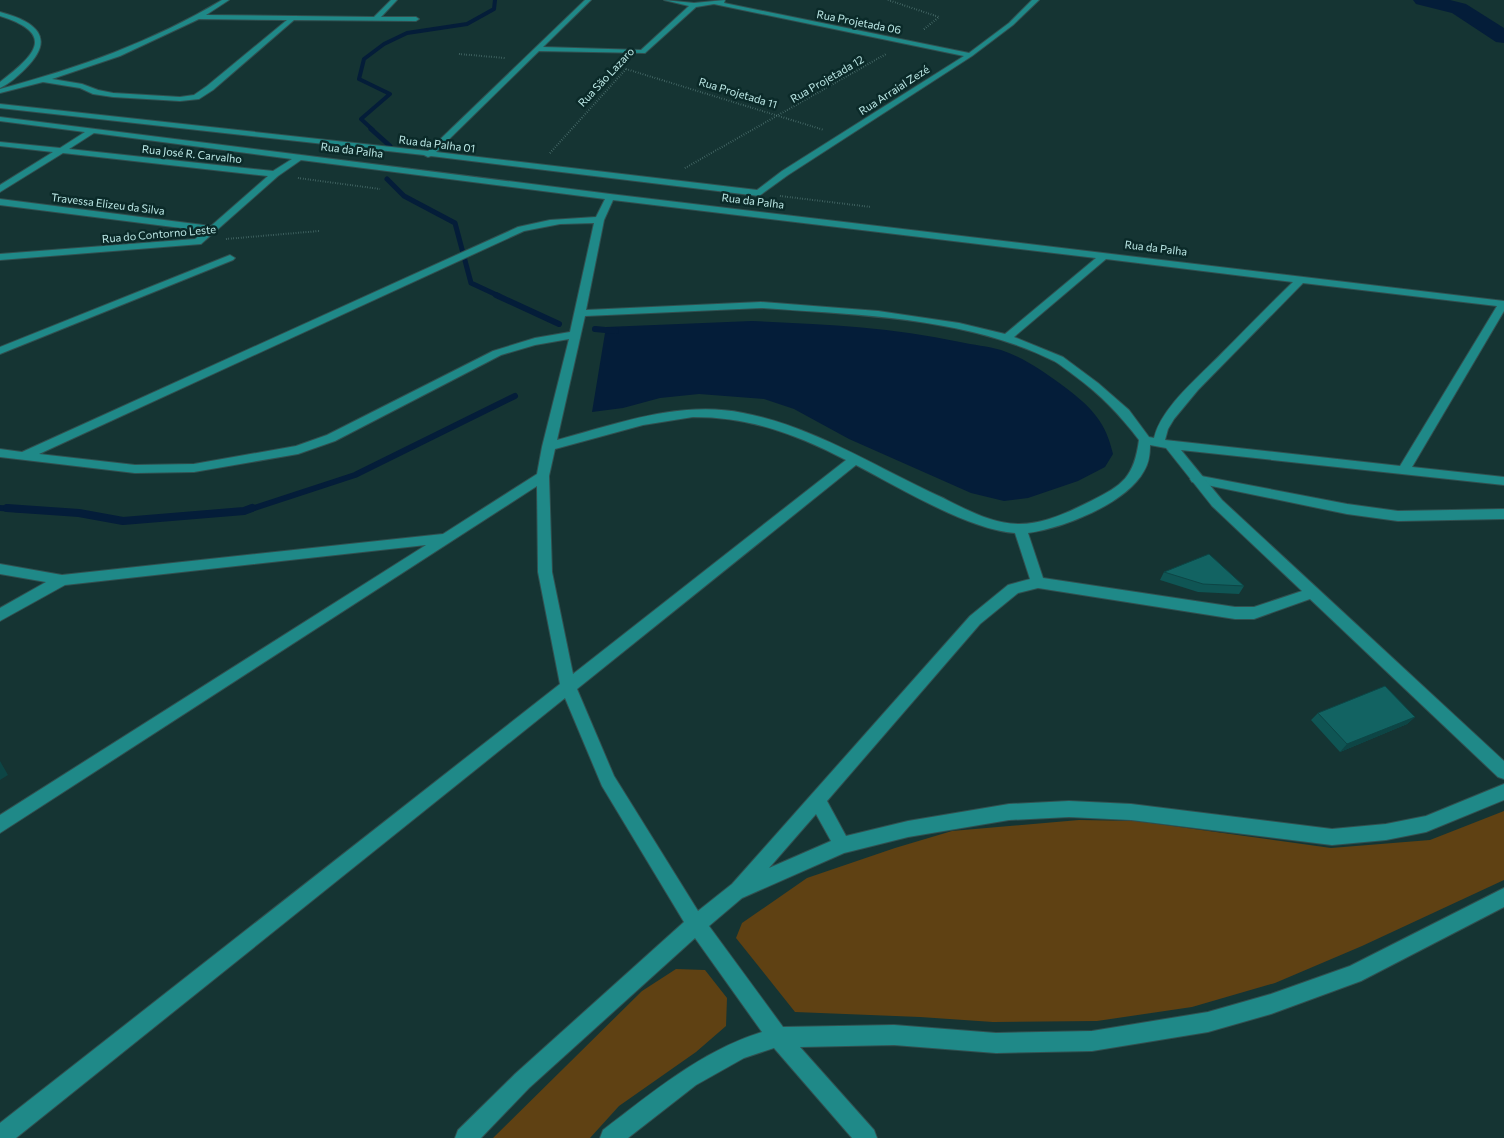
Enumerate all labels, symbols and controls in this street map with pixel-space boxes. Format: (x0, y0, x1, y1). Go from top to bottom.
street label: Rua Projetada 06 (816, 7, 903, 36)
street label: Rua São Lazaro (575, 44, 637, 109)
street label: Rua Projetada 12 (788, 52, 866, 105)
street label: Rua Arraial Zezé (856, 62, 932, 117)
street label: Rua Projetada 11 (697, 74, 779, 111)
street label: Rua da Palha 01 (398, 132, 476, 155)
street label: Rua da Palha (320, 139, 384, 160)
street label: Rua José R. Carvalho (141, 142, 243, 166)
street label: Travessa Elizeu da Silva (50, 190, 166, 217)
street label: Rua da Palha (721, 190, 785, 211)
street label: Rua do Contorno Leste (101, 222, 217, 245)
street label: Rua da Palha (1124, 237, 1188, 258)

